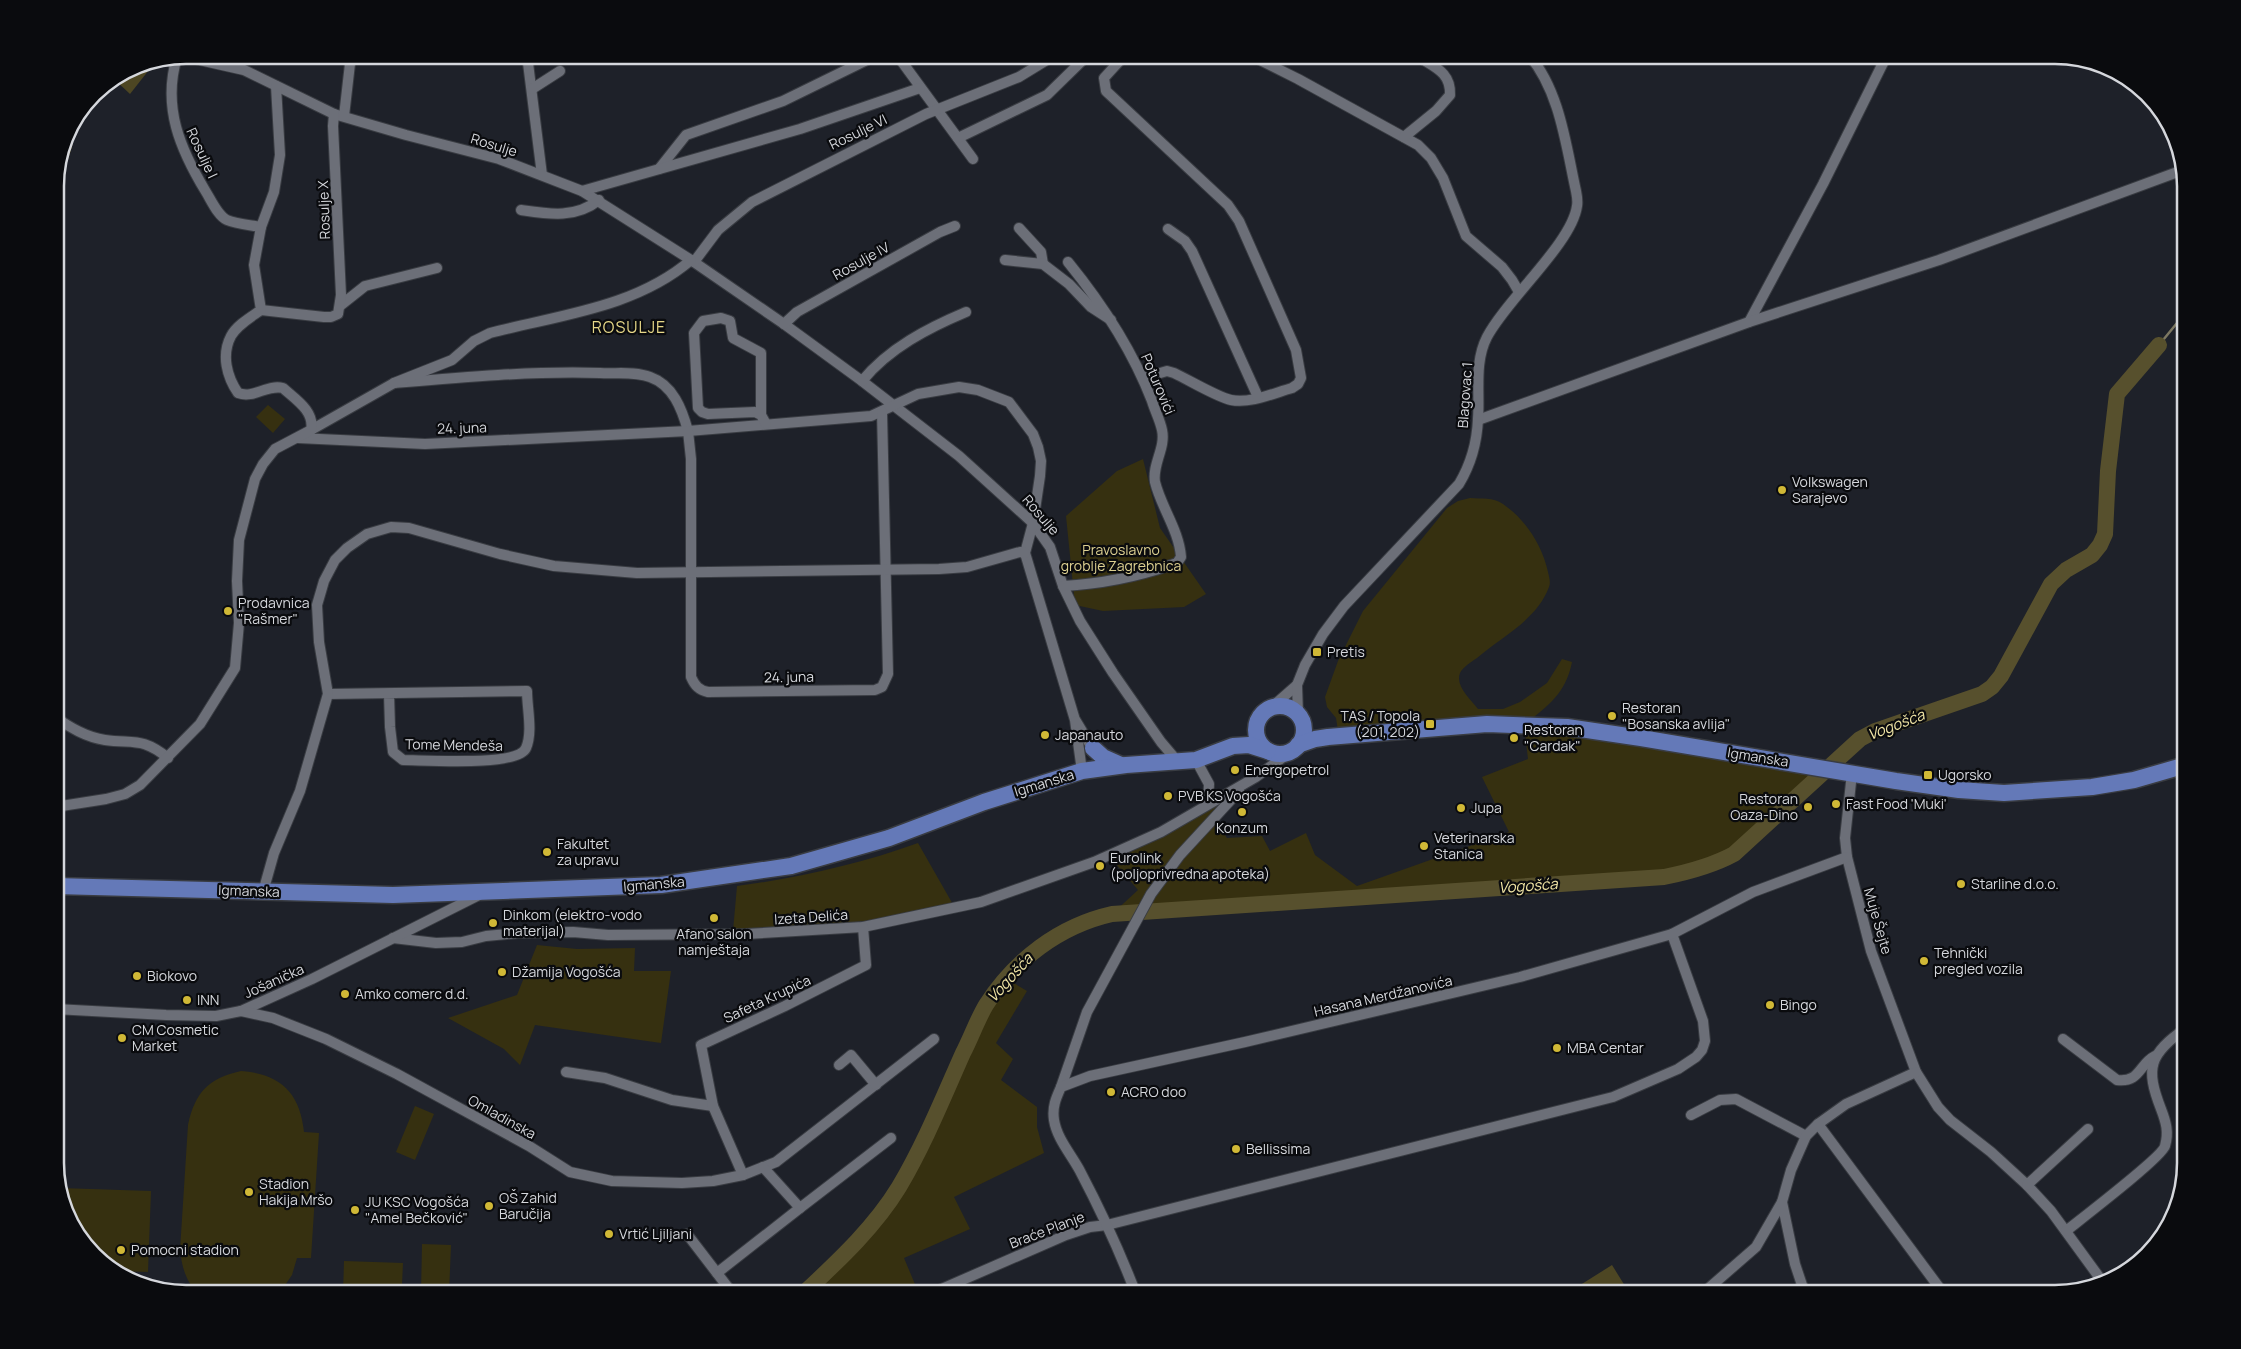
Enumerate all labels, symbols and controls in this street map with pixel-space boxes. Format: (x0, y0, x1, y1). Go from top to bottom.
street label: Rosulje VI (826, 109, 890, 154)
street label: Rosulje I (182, 124, 222, 181)
street label: Rosulje (469, 128, 520, 161)
street label: Rosulje X (313, 180, 334, 240)
street label: Rosulje IV (829, 237, 893, 284)
district label: ROSULJE (592, 316, 666, 338)
street label: Poturovići (1137, 350, 1180, 417)
street label: Blagovac 1 (1453, 361, 1476, 429)
street label: 24. juna (437, 417, 487, 438)
place label: Volkswagen Sarajevo (1792, 472, 1868, 507)
marker: Volkswagen Sarajevo (1776, 484, 1788, 496)
street label: Rosulje (1019, 490, 1064, 539)
park label: Pravoslavno groblje Zagrebnica (1061, 540, 1181, 575)
place label: Prodavnica "Rašmer" (238, 593, 310, 628)
marker: Prodavnica "Rašmer" (222, 605, 234, 617)
place label: Pretis (1327, 642, 1365, 661)
marker: Pretis (1311, 646, 1323, 658)
street label: 24. juna (764, 667, 814, 686)
place label: Restoran "Bosanska avlija" (1622, 698, 1730, 733)
water label: Vogošća (1864, 704, 1928, 745)
place label: TAS / Topola (201, 202) (1341, 706, 1420, 741)
marker: Restoran "Bosanska avlija" (1606, 710, 1618, 722)
marker: TAS / Topola (201, 202) (1424, 718, 1436, 730)
place label: Restoran "Cardak" (1524, 720, 1583, 755)
place label: Japanauto (1055, 725, 1123, 744)
marker: Japanauto (1039, 729, 1051, 741)
marker: Restoran "Cardak" (1508, 732, 1520, 744)
street label: Tome Mendeša (405, 734, 503, 755)
street label: Igmanska (1726, 742, 1790, 771)
place label: Energopetrol (1245, 760, 1329, 779)
street label: Igmanska (1012, 764, 1076, 801)
marker: Energopetrol (1229, 764, 1241, 776)
place label: Ugorsko (1938, 765, 1992, 784)
marker: Ugorsko (1922, 769, 1934, 781)
place label: PVB KS Vogošća (1178, 786, 1281, 805)
place label: Restoran Oaza-Dino (1730, 789, 1798, 824)
marker: PVB KS Vogošća (1162, 790, 1174, 802)
place label: Fast Food 'Muki' (1846, 794, 1947, 813)
place label: Jupa (1471, 798, 1502, 817)
marker: Fast Food 'Muki' (1830, 798, 1842, 810)
marker: Restoran Oaza-Dino (1802, 801, 1814, 813)
marker: Jupa (1455, 802, 1467, 814)
marker: Konzum (1236, 806, 1248, 818)
place label: Konzum (1216, 818, 1268, 837)
place label: Veterinarska Stanica (1434, 828, 1515, 863)
place label: Fakultet za upravu (557, 834, 619, 869)
marker: Veterinarska Stanica (1418, 840, 1430, 852)
marker: Fakultet za upravu (541, 846, 553, 858)
place label: Eurolink (poljoprivredna apoteka) (1110, 848, 1270, 883)
marker: Eurolink (poljoprivredna apoteka) (1094, 860, 1106, 872)
street label: Igmanska (622, 871, 685, 896)
water label: Vogošća (1498, 873, 1559, 898)
place label: Starline d.o.o. (1971, 874, 2059, 893)
marker: Starline d.o.o. (1955, 878, 1967, 890)
street label: Igmanska (218, 880, 280, 901)
street label: Muje Šejte (1860, 885, 1897, 956)
street label: Izeta Delića (773, 904, 849, 929)
place label: Dinkom (elektro-vodo materijal) (503, 905, 642, 940)
marker: Afano salon namještaja (708, 912, 720, 924)
marker: Dinkom (elektro-vodo materijal) (487, 917, 499, 929)
place label: Afano salon namještaja (676, 924, 752, 959)
place label: Tehnički pregled vozila (1934, 943, 2023, 978)
water label: Vogošća (982, 948, 1038, 1007)
marker: Tehnički pregled vozila (1918, 955, 1930, 967)
street label: Jošanička (241, 959, 307, 1002)
place label: Džamija Vogošća (512, 962, 621, 981)
place label: Biokovo (147, 966, 197, 985)
marker: Džamija Vogošća (496, 966, 508, 978)
marker: Biokovo (131, 970, 143, 982)
street label: Safeta Krupića (720, 970, 813, 1027)
street label: Hasana Merdžanovića (1312, 970, 1454, 1021)
place label: Amko comerc d.d. (355, 984, 469, 1003)
marker: Amko comerc d.d. (339, 988, 351, 1000)
place label: INN (197, 990, 219, 1009)
marker: INN (181, 994, 193, 1006)
place label: Bingo (1780, 995, 1817, 1014)
marker: Bingo (1764, 999, 1776, 1011)
place label: CM Cosmetic Market (132, 1020, 219, 1055)
marker: CM Cosmetic Market (116, 1032, 128, 1044)
place label: MBA Centar (1567, 1038, 1644, 1057)
marker: MBA Centar (1551, 1042, 1563, 1054)
place label: ACRO doo (1121, 1082, 1186, 1101)
marker: ACRO doo (1105, 1086, 1117, 1098)
street label: Omladinska (465, 1090, 540, 1143)
place label: Bellissima (1246, 1139, 1310, 1158)
marker: Bellissima (1230, 1143, 1242, 1155)
place label: Stadion Hakija Mršo (259, 1174, 333, 1209)
marker: Stadion Hakija Mršo (243, 1186, 255, 1198)
place label: OŠ Zahid Baručija (499, 1188, 557, 1223)
place label: JU KSC Vogošća "Amel Bečković" (365, 1192, 469, 1227)
marker: OŠ Zahid Baručija (483, 1200, 495, 1212)
marker: JU KSC Vogošća "Amel Bečković" (349, 1204, 361, 1216)
street label: Braće Planje (1006, 1206, 1087, 1253)
place label: Vrtić Ljiljani (619, 1224, 692, 1243)
marker: Vrtić Ljiljani (603, 1228, 615, 1240)
place label: Pomocni stadion (131, 1240, 239, 1259)
marker: Pomocni stadion (115, 1244, 127, 1256)

